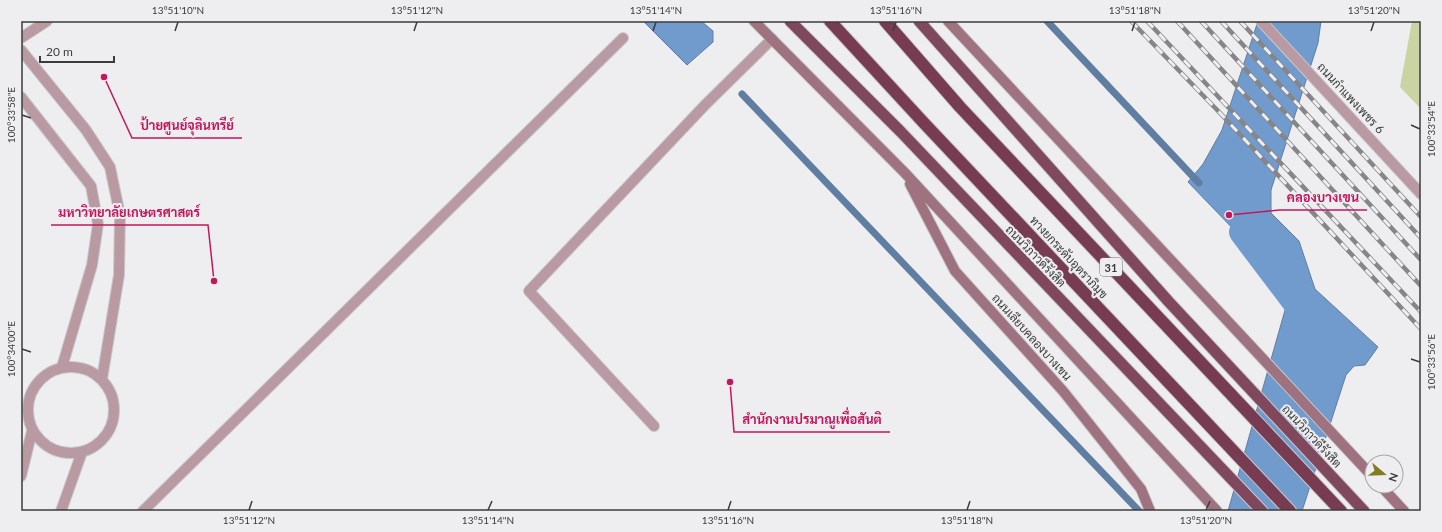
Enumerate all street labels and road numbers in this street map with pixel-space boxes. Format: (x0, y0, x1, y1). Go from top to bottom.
street label: ถนนกำแพงเพชร 6 (1314, 59, 1388, 137)
street label: ทางยกระดับอุตราภิมุข (1025, 212, 1111, 303)
street label: ถนนวิภาวดีรังสิต (1003, 222, 1069, 290)
road number: 31 (1100, 258, 1122, 276)
street label: ถนนเลียบคลองบางเขน (989, 290, 1075, 384)
street label: ถนนวิภาวดีรังสิต (1279, 401, 1345, 471)

